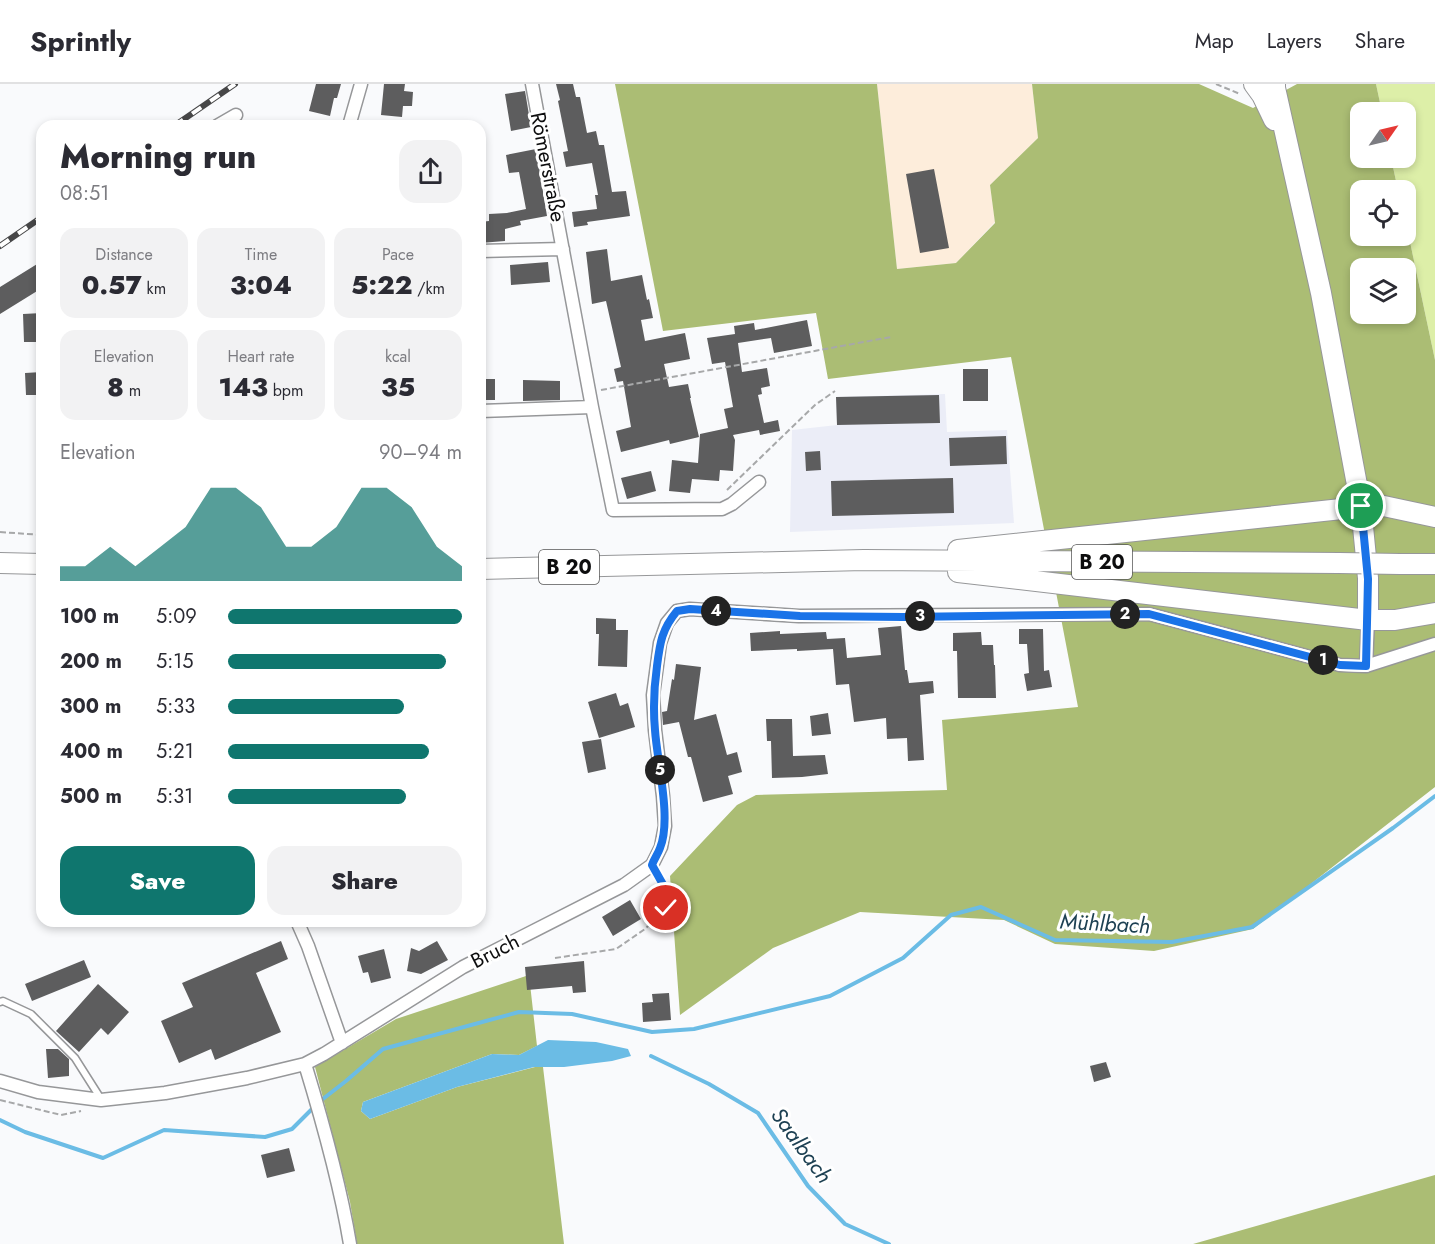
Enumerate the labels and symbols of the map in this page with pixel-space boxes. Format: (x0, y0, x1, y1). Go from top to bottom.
north arrow (1350, 102, 1416, 168)
street label: Römerstraße (523, 110, 573, 225)
pin (1335, 480, 1386, 531)
road number: B 20 (1072, 545, 1132, 579)
road number: B 20 (539, 550, 599, 584)
pin: 4 (701, 596, 731, 626)
pin: 2 (1110, 599, 1140, 629)
pin: 3 (905, 601, 935, 631)
pin: 1 (1308, 645, 1338, 675)
pin: 5 (645, 755, 675, 785)
pin (640, 882, 691, 933)
water label: Mühlbach (1059, 905, 1151, 941)
street label: Bruch (465, 926, 525, 976)
water label: Saalbach (764, 1101, 840, 1189)

